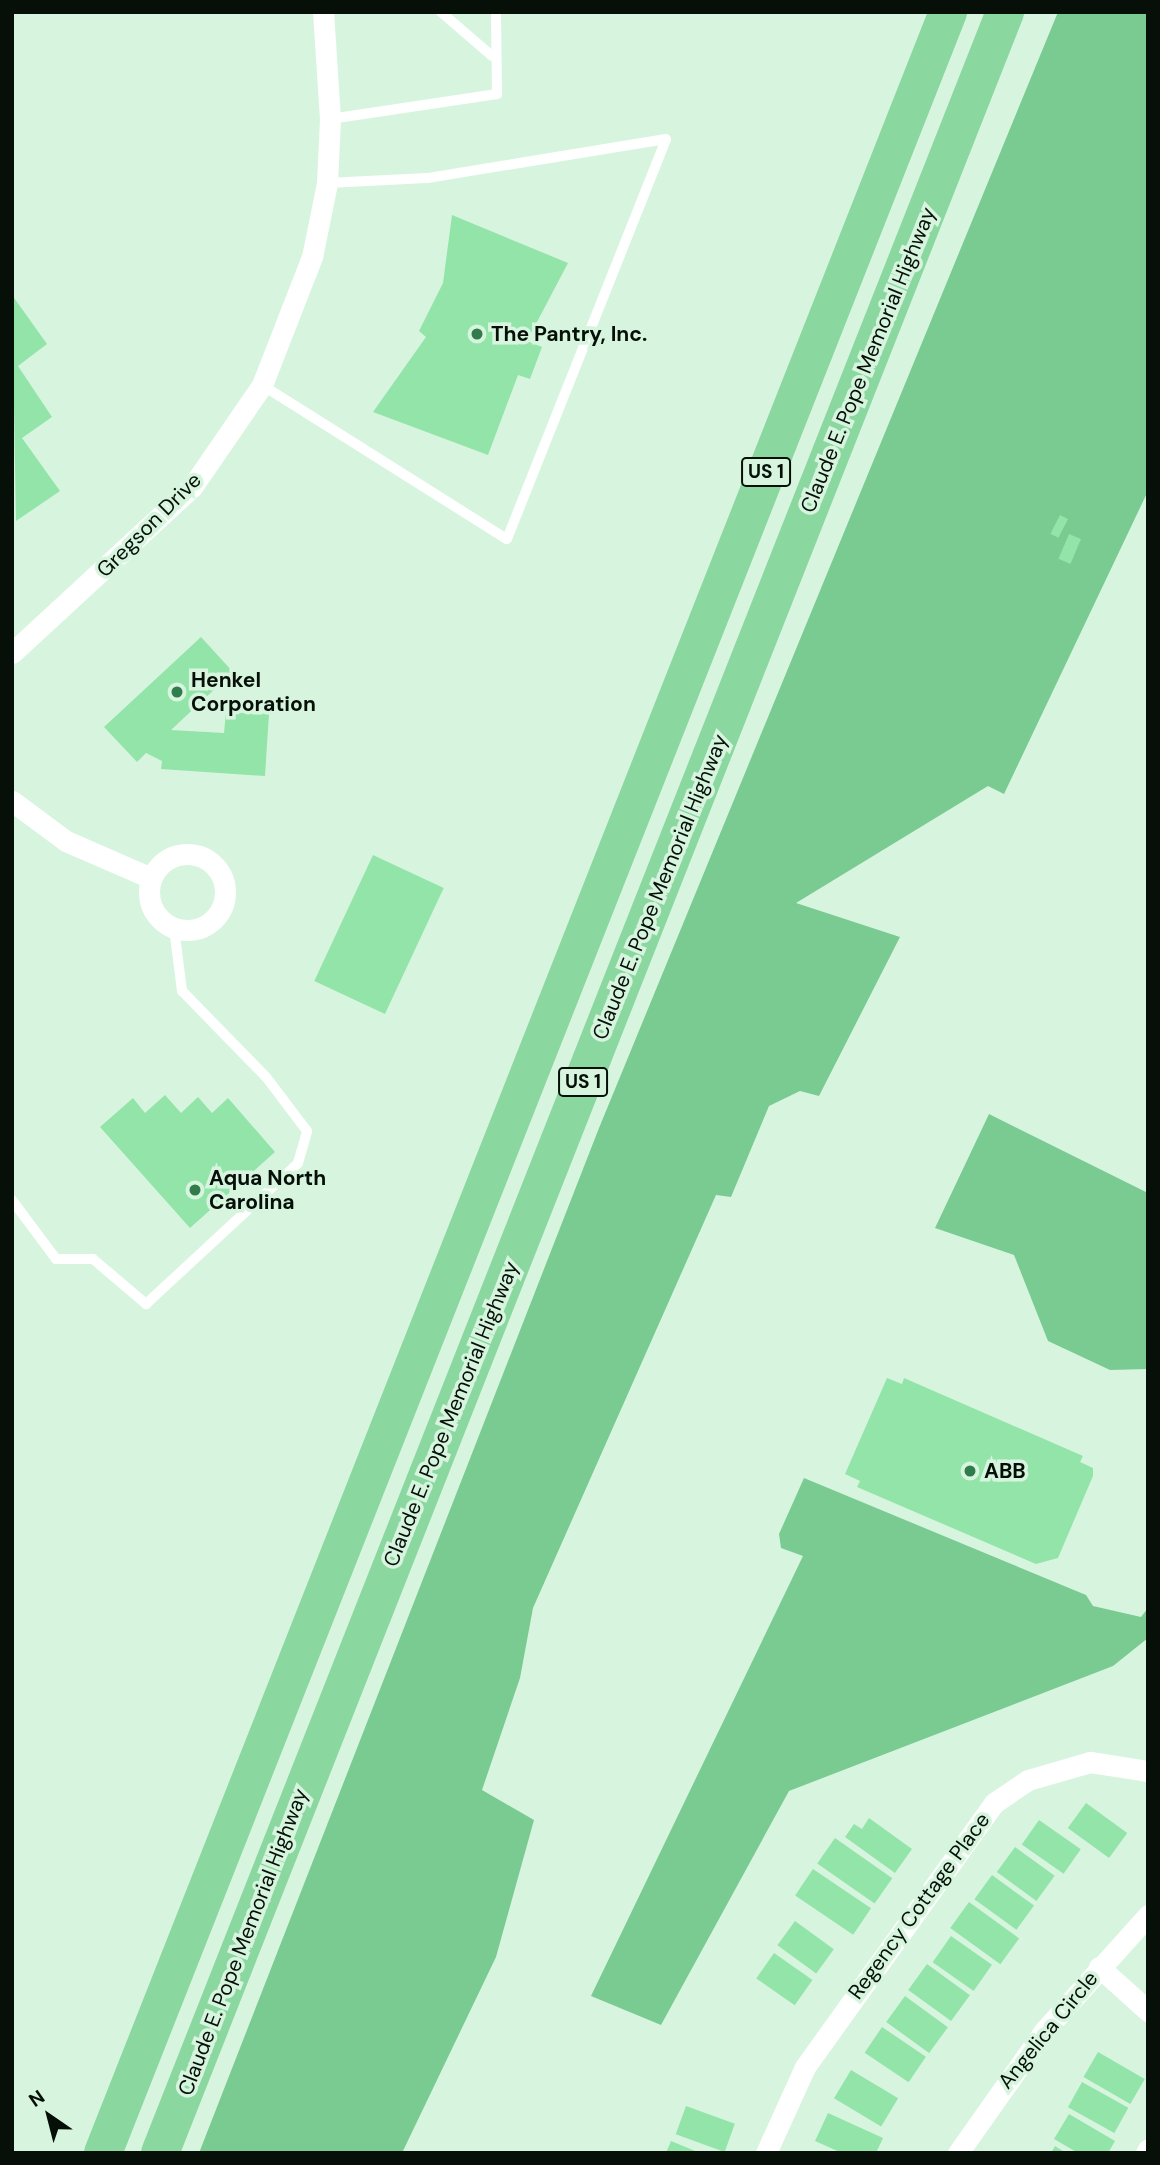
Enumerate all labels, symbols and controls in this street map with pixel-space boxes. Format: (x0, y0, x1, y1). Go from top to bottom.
street label: Claude E. Pope Memorial Highway (795, 204, 941, 516)
place label: The Pantry, Inc. (491, 321, 647, 347)
marker: The Pantry, Inc. (469, 326, 485, 342)
road number: US 1 (740, 457, 792, 488)
street label: Gregson Drive (92, 468, 206, 582)
place label: Henkel Corporation (191, 667, 316, 717)
marker: Henkel Corporation (169, 684, 185, 700)
street label: Claude E. Pope Memorial Highway (587, 731, 733, 1043)
road number: US 1 (557, 1066, 609, 1098)
place label: Aqua North Carolina (209, 1165, 326, 1215)
marker: Aqua North Carolina (187, 1182, 203, 1198)
street label: Claude E. Pope Memorial Highway (378, 1258, 524, 1570)
place label: ABB (984, 1458, 1026, 1484)
marker: ABB (962, 1463, 978, 1479)
street label: Claude E. Pope Memorial Highway (173, 1785, 313, 2099)
street label: Regency Cottage Place (843, 1808, 995, 2004)
street label: Angelica Circle (993, 1966, 1103, 2094)
north arrow (14, 2081, 84, 2151)
text: N (24, 2084, 50, 2113)

